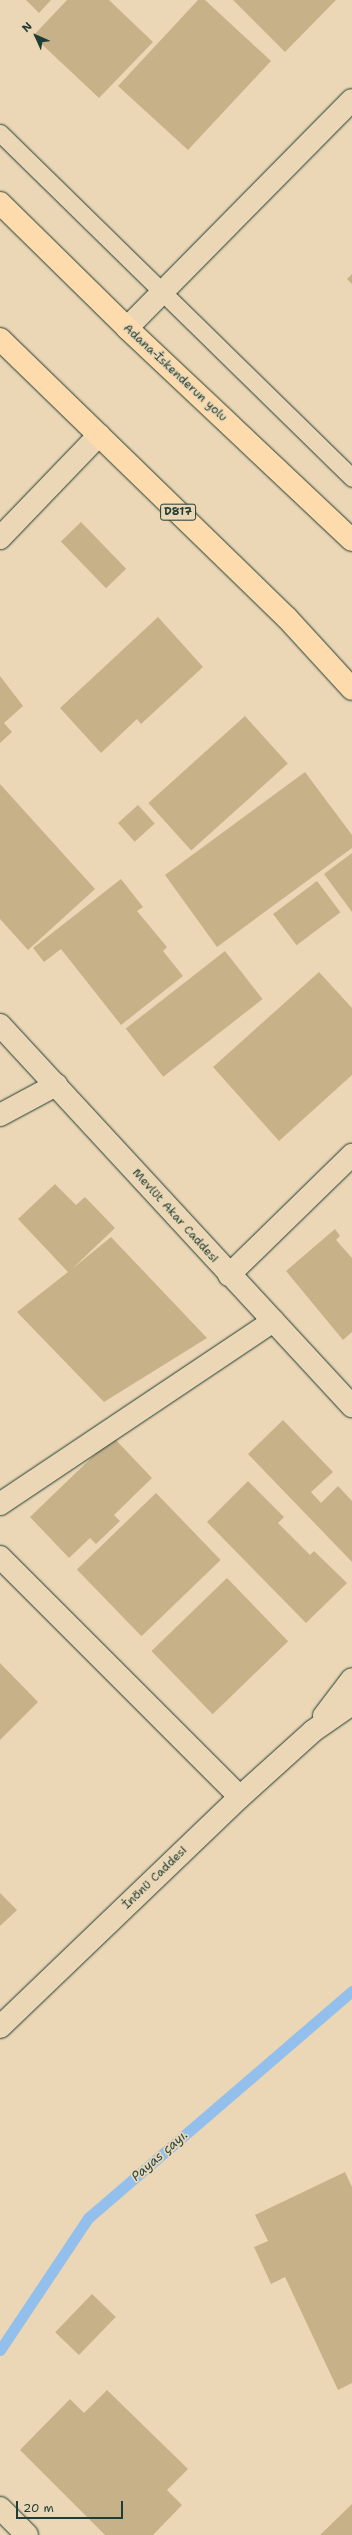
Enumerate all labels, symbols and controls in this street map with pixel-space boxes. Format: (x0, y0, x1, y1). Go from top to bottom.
north arrow (16, 16, 56, 56)
text: N (19, 19, 36, 36)
street label: Adana-İskenderun yolu (120, 321, 230, 425)
road number: D817 (160, 503, 196, 521)
street label: Mevlüt Akar Caddesi (129, 1166, 221, 1266)
street label: İnönü Caddesi (120, 1844, 190, 1912)
water label: Payas çayı. (128, 2127, 192, 2185)
scale bar (18, 2493, 125, 2519)
text: 20 m (23, 2500, 54, 2516)

